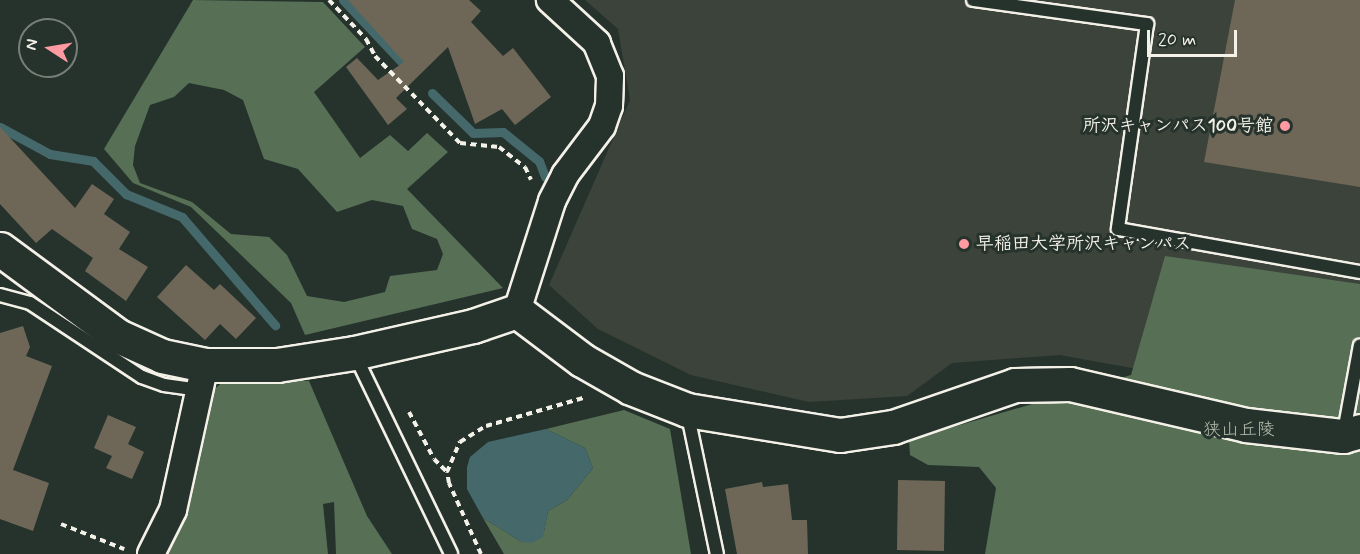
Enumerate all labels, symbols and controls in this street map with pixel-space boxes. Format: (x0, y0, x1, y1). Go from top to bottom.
north arrow (18, 18, 78, 78)
scale bar (1150, 18, 1240, 56)
text: 20 m (1158, 28, 1196, 52)
text: N (20, 37, 43, 52)
place label: 所沢キャンパス100号館 (1082, 115, 1273, 137)
marker: 所沢キャンパス100号館 (1278, 119, 1292, 133)
place label: 早稲田大学所沢キャンパス (976, 233, 1192, 255)
marker: 早稲田大学所沢キャンパス (957, 237, 971, 251)
park label: 狭山丘陵 (1203, 419, 1275, 441)

